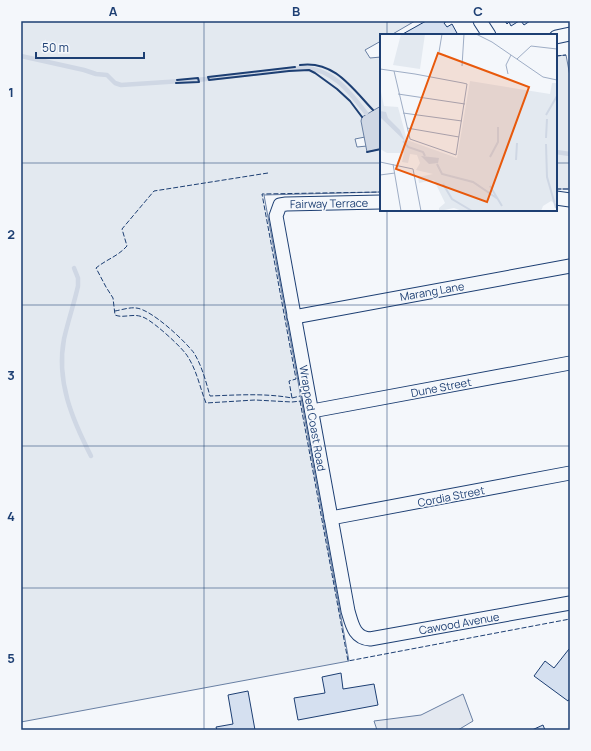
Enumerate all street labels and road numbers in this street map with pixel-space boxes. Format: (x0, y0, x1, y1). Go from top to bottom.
street label: Fairway Terrace (290, 195, 369, 211)
street label: Marang Lane (399, 278, 466, 304)
street label: Wrapped Coast Road (296, 364, 330, 472)
street label: Dune Street (409, 374, 473, 400)
street label: Cordia Street (416, 482, 486, 510)
street label: Cawood Avenue (418, 608, 501, 637)

